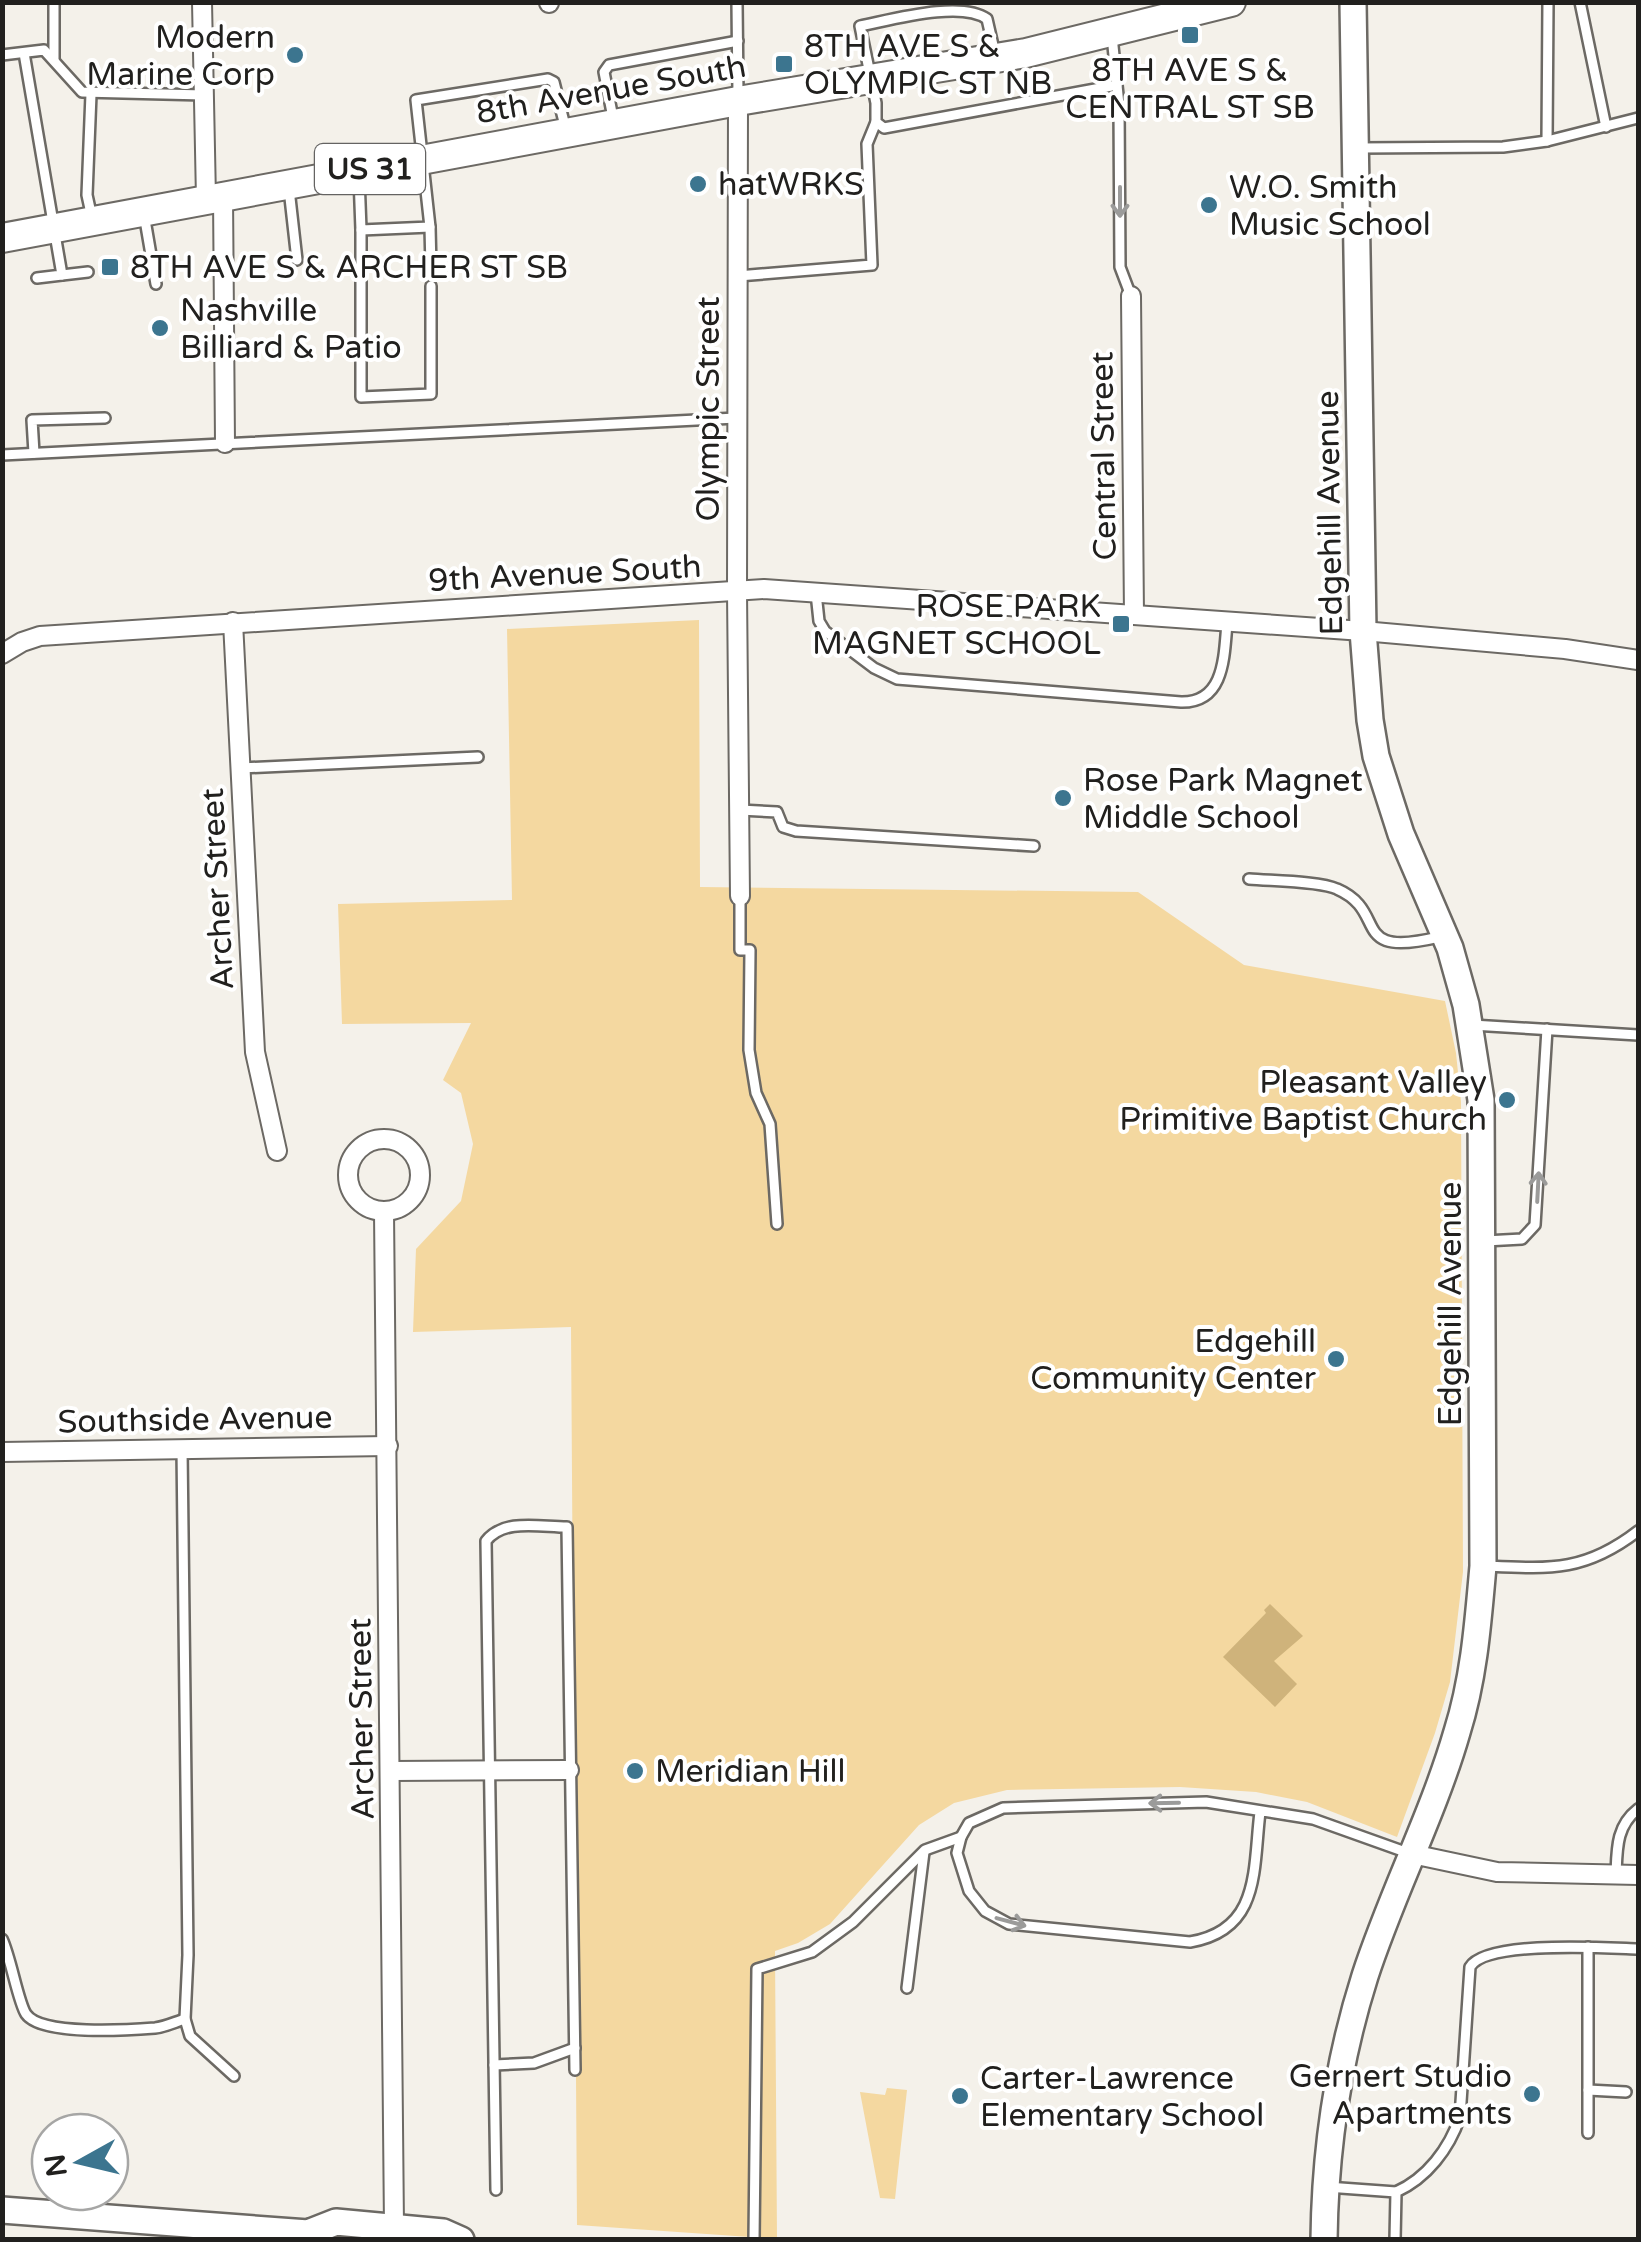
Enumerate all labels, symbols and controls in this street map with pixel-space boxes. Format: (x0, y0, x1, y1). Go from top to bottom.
place label: Modern Marine Corp (86, 19, 275, 94)
marker: 8TH AVE S & CENTRAL ST SB (1179, 24, 1201, 46)
place label: 8TH AVE S & OLYMPIC ST NB (804, 28, 1052, 103)
marker: Modern Marine Corp (284, 44, 306, 66)
street label: 8th Avenue South (473, 48, 749, 132)
place label: 8TH AVE S & CENTRAL ST SB (1065, 52, 1315, 127)
marker: 8TH AVE S & OLYMPIC ST NB (773, 53, 795, 75)
road number: US 31 (315, 144, 425, 194)
place label: hatWRKS (718, 166, 864, 204)
place label: W.O. Smith Music School (1229, 169, 1431, 244)
marker: hatWRKS (687, 173, 709, 195)
one-way arrow (1110, 184, 1130, 217)
marker: W.O. Smith Music School (1198, 194, 1220, 216)
place label: 8TH AVE S & ARCHER ST SB (130, 249, 568, 287)
marker: 8TH AVE S & ARCHER ST SB (99, 256, 121, 278)
place label: Nashville Billiard & Patio (180, 292, 402, 367)
street label: Olympic Street (690, 296, 728, 522)
marker: Nashville Billiard & Patio (149, 317, 171, 339)
street label: Central Street (1083, 351, 1125, 561)
street label: Edgehill Avenue (1309, 390, 1351, 636)
street label: 9th Avenue South (428, 548, 703, 600)
place label: ROSE PARK MAGNET SCHOOL (812, 588, 1101, 663)
marker: ROSE PARK MAGNET SCHOOL (1110, 613, 1132, 635)
place label: Rose Park Magnet Middle School (1083, 762, 1363, 837)
street label: Archer Street (194, 787, 242, 991)
marker: Rose Park Magnet Middle School (1052, 787, 1074, 809)
place label: Pleasant Valley Primitive Baptist Church (1119, 1064, 1487, 1139)
marker: Pleasant Valley Primitive Baptist Church (1496, 1089, 1518, 1111)
one-way arrow (1529, 1172, 1548, 1204)
street label: Edgehill Avenue (1432, 1182, 1470, 1426)
place label: Edgehill Community Center (1030, 1323, 1317, 1398)
marker: Edgehill Community Center (1325, 1348, 1347, 1370)
street label: Southside Avenue (57, 1399, 333, 1441)
street label: Archer Street (341, 1618, 383, 1820)
place label: Meridian Hill (655, 1753, 846, 1791)
marker: Meridian Hill (624, 1760, 646, 1782)
one-way arrow (1148, 1794, 1180, 1812)
one-way arrow (994, 1914, 1026, 1933)
place label: Gernert Studio Apartments (1289, 2058, 1512, 2133)
place label: Carter-Lawrence Elementary School (980, 2060, 1264, 2135)
marker: Gernert Studio Apartments (1521, 2083, 1543, 2105)
marker: Carter-Lawrence Elementary School (949, 2085, 971, 2107)
north arrow (30, 2112, 130, 2212)
text: N (38, 2152, 75, 2179)

